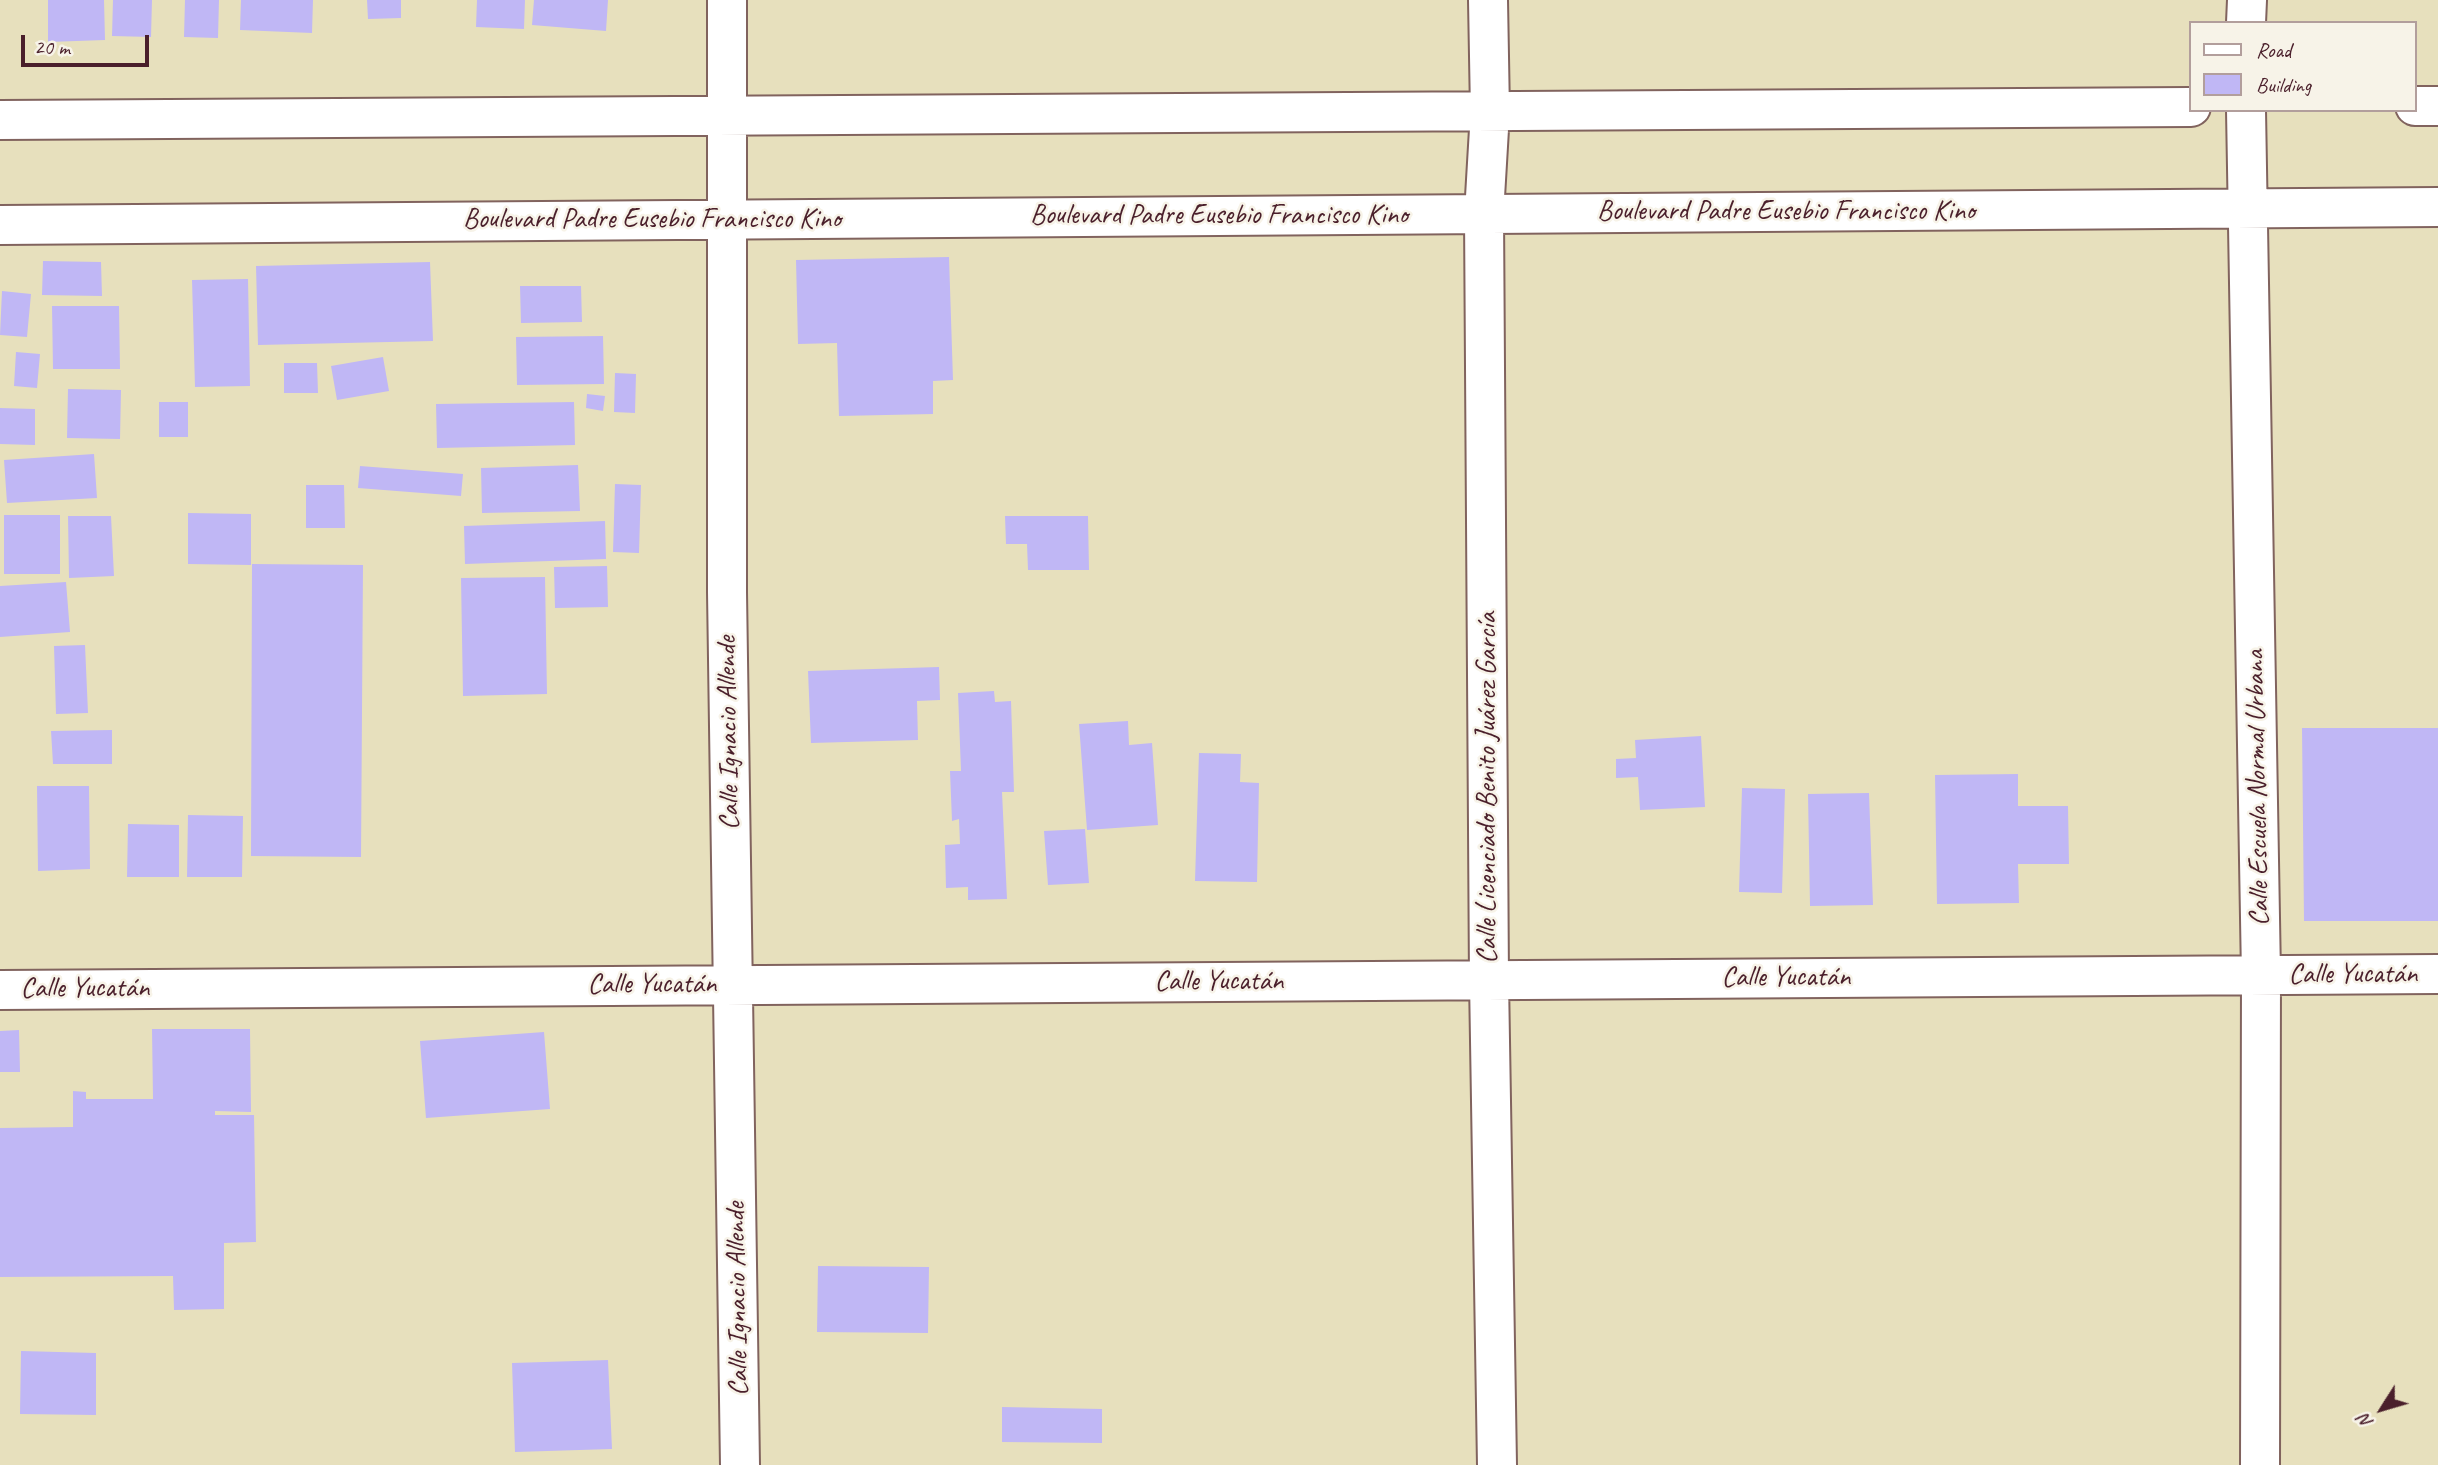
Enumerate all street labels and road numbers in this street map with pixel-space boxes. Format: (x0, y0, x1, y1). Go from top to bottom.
street label: Boulevard Padre Eusebio Francisco Kino (1597, 195, 1975, 229)
street label: Boulevard Padre Eusebio Francisco Kino (1030, 199, 1408, 233)
street label: Boulevard Padre Eusebio Francisco Kino (463, 203, 841, 237)
street label: Calle Licenciado Benito Juárez García (1471, 612, 1505, 964)
street label: Calle Ignacio Allende (711, 636, 747, 830)
street label: Calle Escuela Normal Urbana (2239, 650, 2277, 926)
street label: Calle Yucatán (2289, 958, 2417, 992)
street label: Calle Yucatán (1722, 961, 1850, 995)
street label: Calle Yucatán (1155, 965, 1283, 999)
street label: Calle Yucatán (588, 968, 716, 1002)
street label: Calle Yucatán (21, 972, 149, 1006)
street label: Calle Ignacio Allende (720, 1202, 756, 1396)

